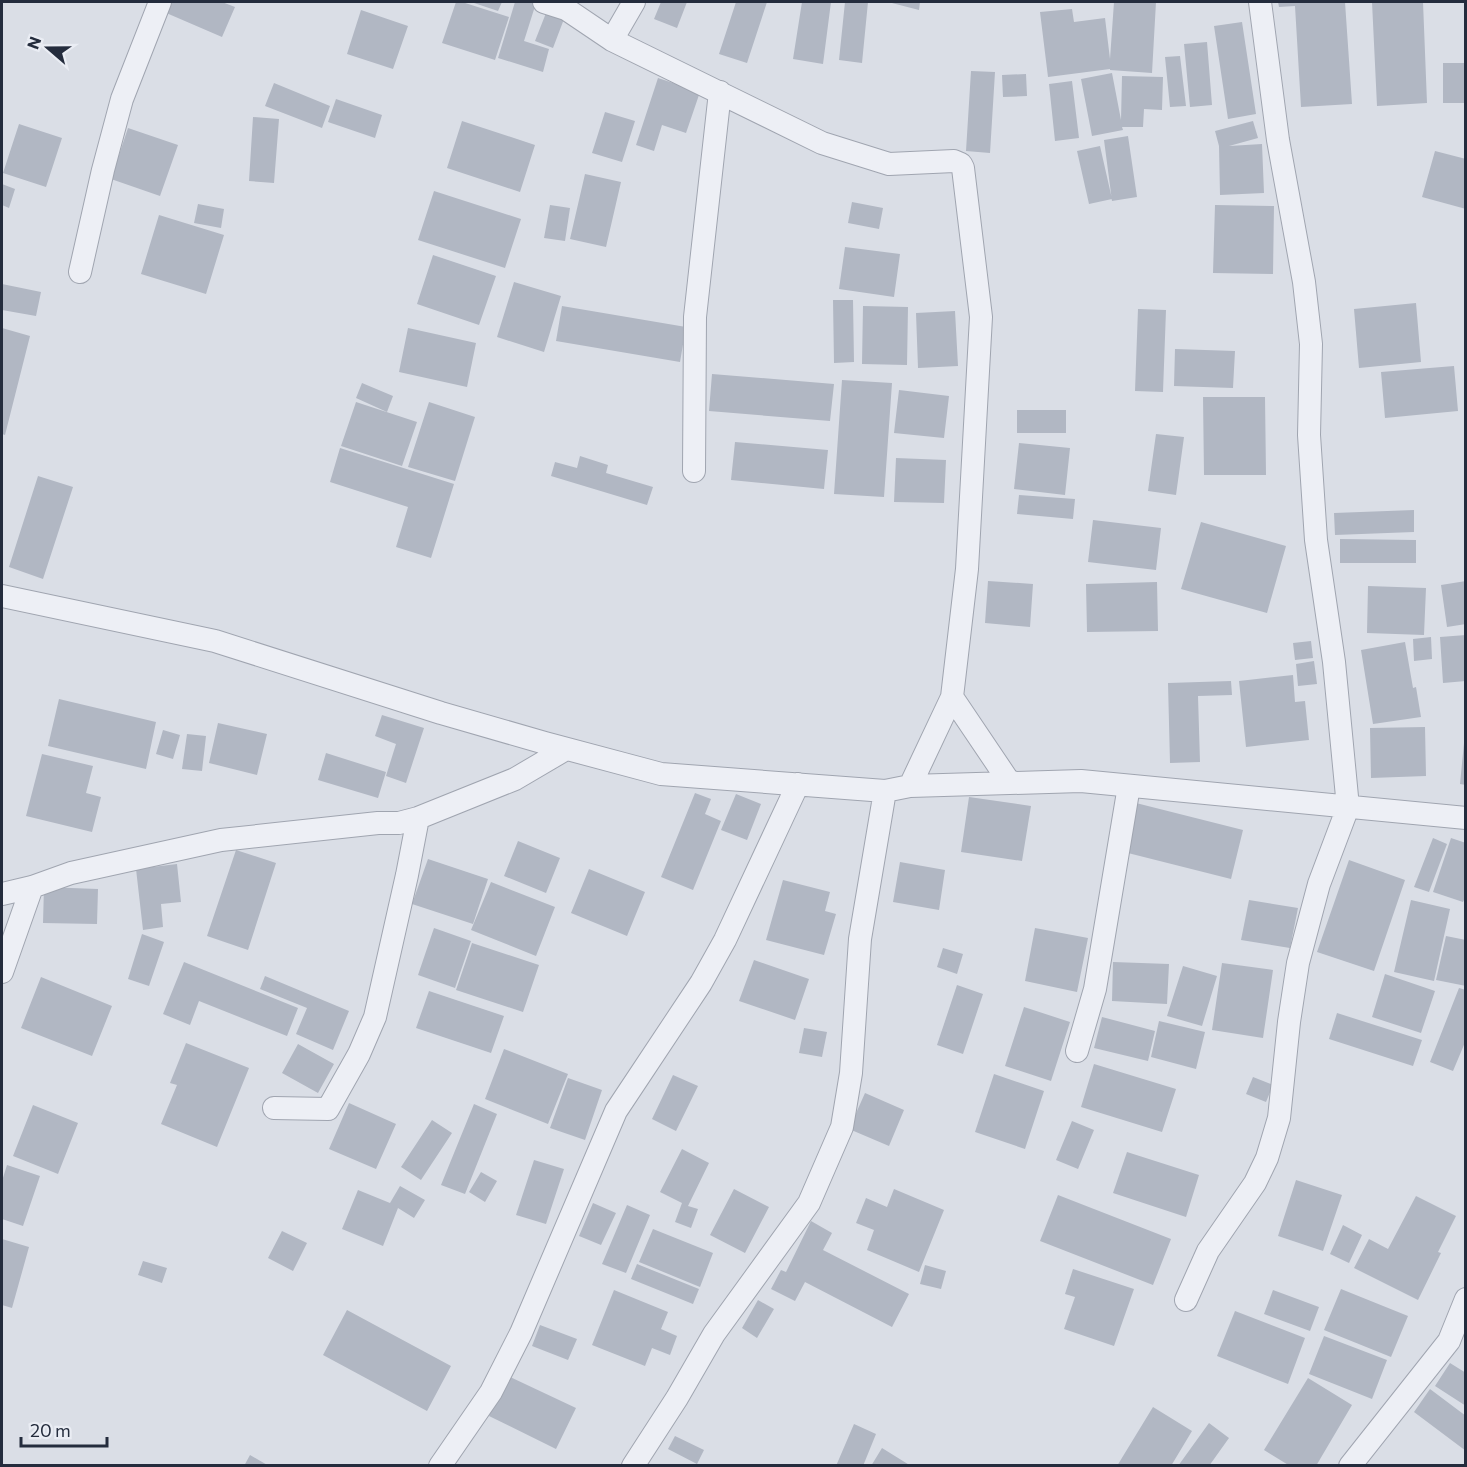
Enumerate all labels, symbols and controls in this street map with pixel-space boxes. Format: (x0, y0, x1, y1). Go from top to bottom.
north arrow (18, 18, 78, 78)
text: N (22, 34, 44, 52)
scale bar (21, 1410, 106, 1448)
text: 20 m (30, 1419, 71, 1441)

